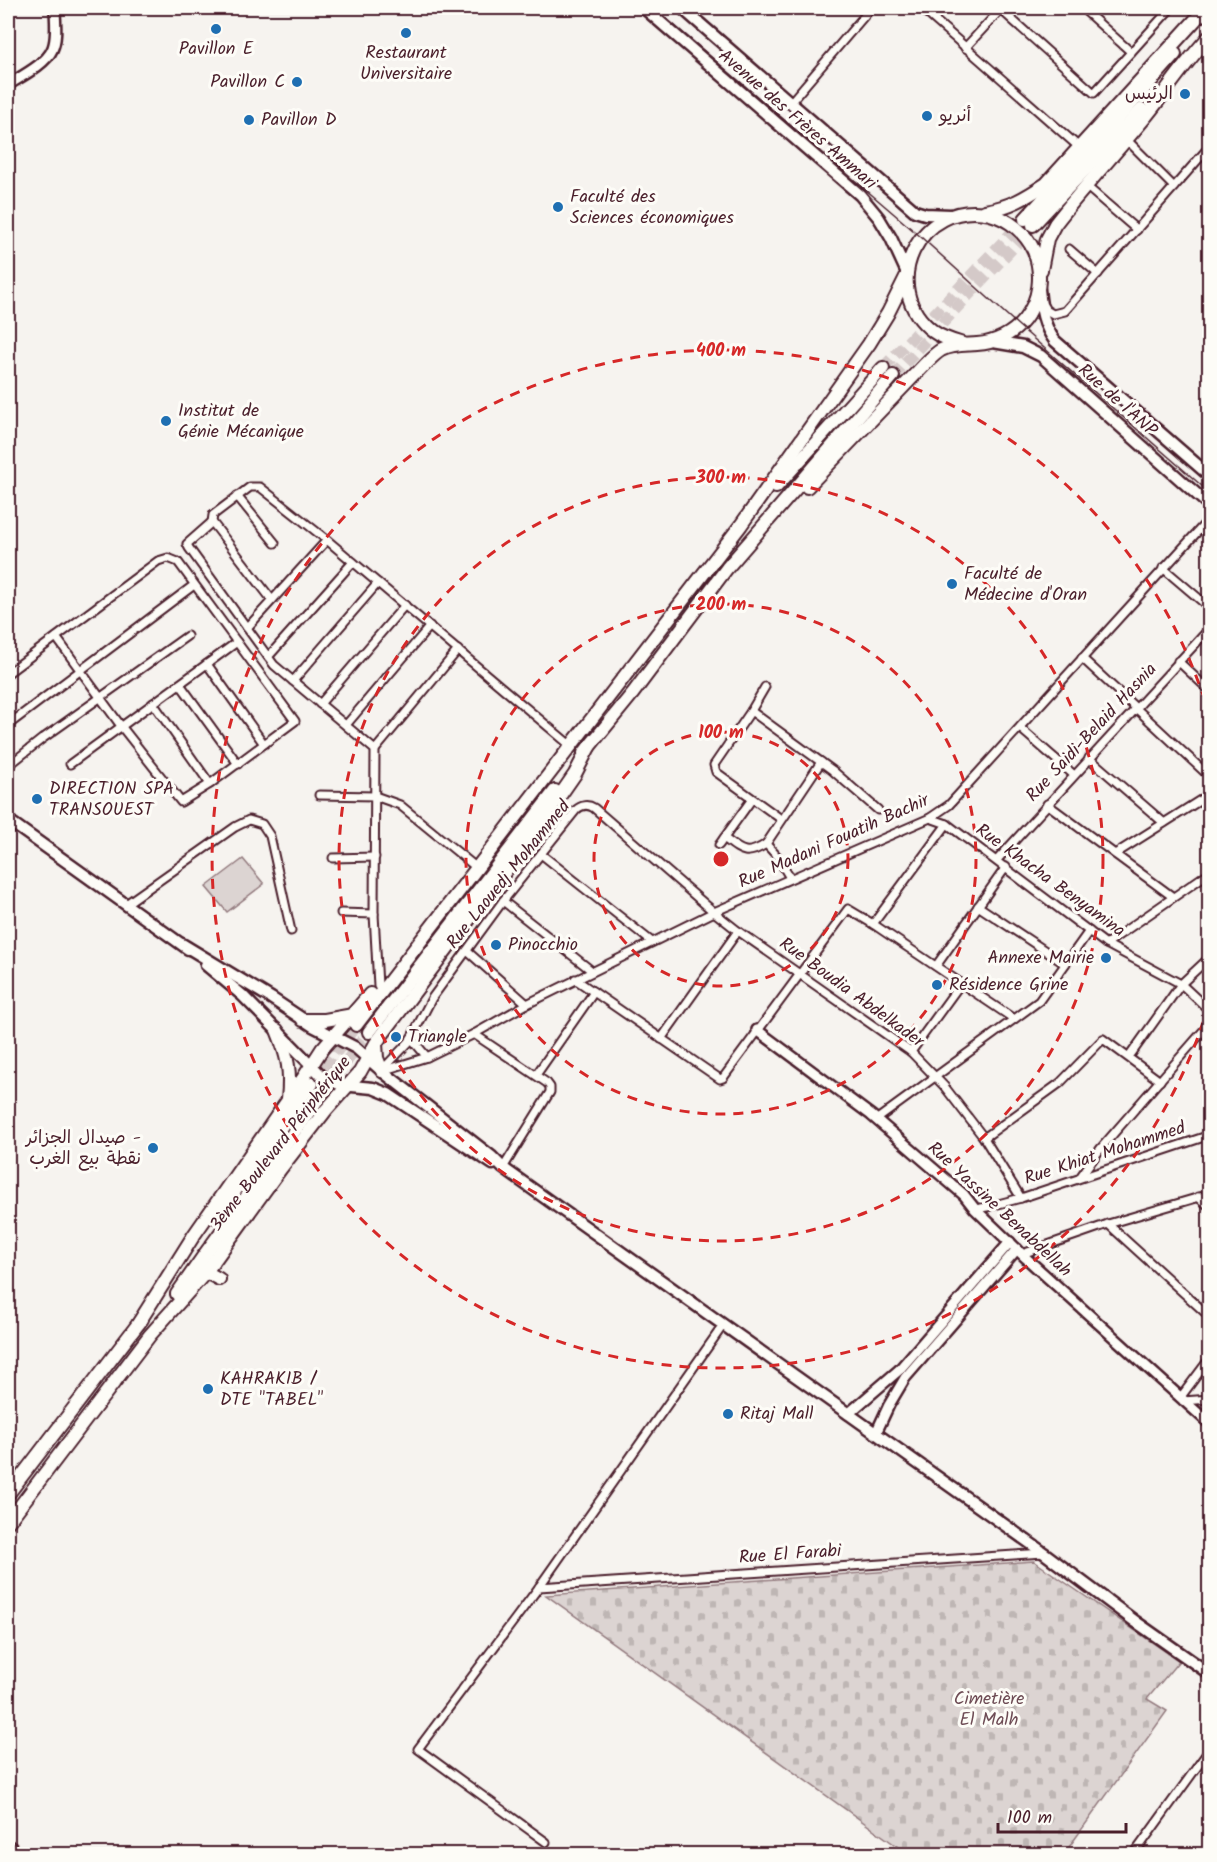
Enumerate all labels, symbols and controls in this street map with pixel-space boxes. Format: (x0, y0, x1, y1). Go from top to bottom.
marker: Pavillon E (209, 22, 223, 36)
marker: Restaurant Universitaire (399, 26, 413, 40)
place label: Pavillon E (179, 35, 254, 64)
place label: Restaurant Universitaire (360, 39, 452, 89)
street label: Avenue des Frères Ammari (711, 43, 884, 198)
place label: Pavillon C (210, 68, 285, 97)
marker: Pavillon C (290, 75, 304, 89)
place label: الرئيس (1125, 80, 1173, 109)
marker: الرئيس (1178, 87, 1192, 101)
place label: أنريو (938, 102, 972, 131)
place label: Pavillon D (261, 106, 337, 135)
marker: أنريو (920, 109, 934, 123)
marker: Pavillon D (242, 113, 256, 127)
place label: Faculté des Sciences économiques (570, 183, 734, 233)
marker: Faculté des Sciences économiques (551, 200, 565, 214)
text: 400 m (696, 337, 746, 366)
street label: Rue de l'ANP (1071, 357, 1164, 446)
place label: Institut de Génie Mécanique (178, 397, 304, 447)
marker: Institut de Génie Mécanique (159, 414, 173, 428)
text: 300 m (695, 464, 746, 493)
place label: Faculté de Médecine d'Oran (964, 560, 1087, 610)
marker: Faculté de Médecine d'Oran (945, 577, 959, 591)
text: 200 m (696, 591, 747, 620)
street label: Rue Saidi-Belaid Hasnia (1019, 657, 1165, 809)
text: 100 m (698, 719, 744, 748)
place label: DIRECTION SPA TRANSOUEST (49, 775, 174, 825)
street label: Rue Madani Fouatih Bachir (734, 786, 935, 897)
marker: DIRECTION SPA TRANSOUEST (30, 792, 44, 806)
street label: Rue Laouedj Mohammed (440, 793, 579, 956)
street label: Rue Khacha Benyamina (969, 817, 1131, 945)
centre of rings (711, 849, 731, 869)
street label: Rue Boudia Abdelkader (772, 930, 931, 1056)
place label: Pinocchio (508, 931, 578, 960)
marker: Pinocchio (489, 938, 503, 952)
place label: Annexe Mairie (987, 944, 1094, 973)
marker: Annexe Mairie (1099, 951, 1113, 965)
place label: Résidence Grine (949, 971, 1068, 1000)
marker: Résidence Grine (930, 978, 944, 992)
place label: Triangle (408, 1023, 467, 1052)
marker: Triangle (389, 1030, 403, 1044)
street label: 3ème Boulevard Périphérique (203, 1050, 359, 1238)
street label: Rue Khiat Mohammed (1021, 1114, 1190, 1194)
place label: صيدال الجزائر - نقطة بيع الغرب (24, 1124, 141, 1174)
street label: Rue Yassine Benabdellah (920, 1135, 1078, 1285)
marker: صيدال الجزائر - نقطة بيع الغرب (146, 1141, 160, 1155)
place label: KAHRAKIB / DTE "TABEL" (220, 1365, 323, 1415)
marker: KAHRAKIB / DTE "TABEL" (201, 1382, 215, 1396)
place label: Ritaj Mall (740, 1400, 814, 1429)
marker: Ritaj Mall (721, 1407, 735, 1421)
street label: Rue El Farabi (738, 1537, 843, 1573)
park label: Cimetière El Malh (954, 1685, 1024, 1735)
scale bar (998, 1796, 1126, 1834)
text: 100 m (1007, 1804, 1052, 1833)

